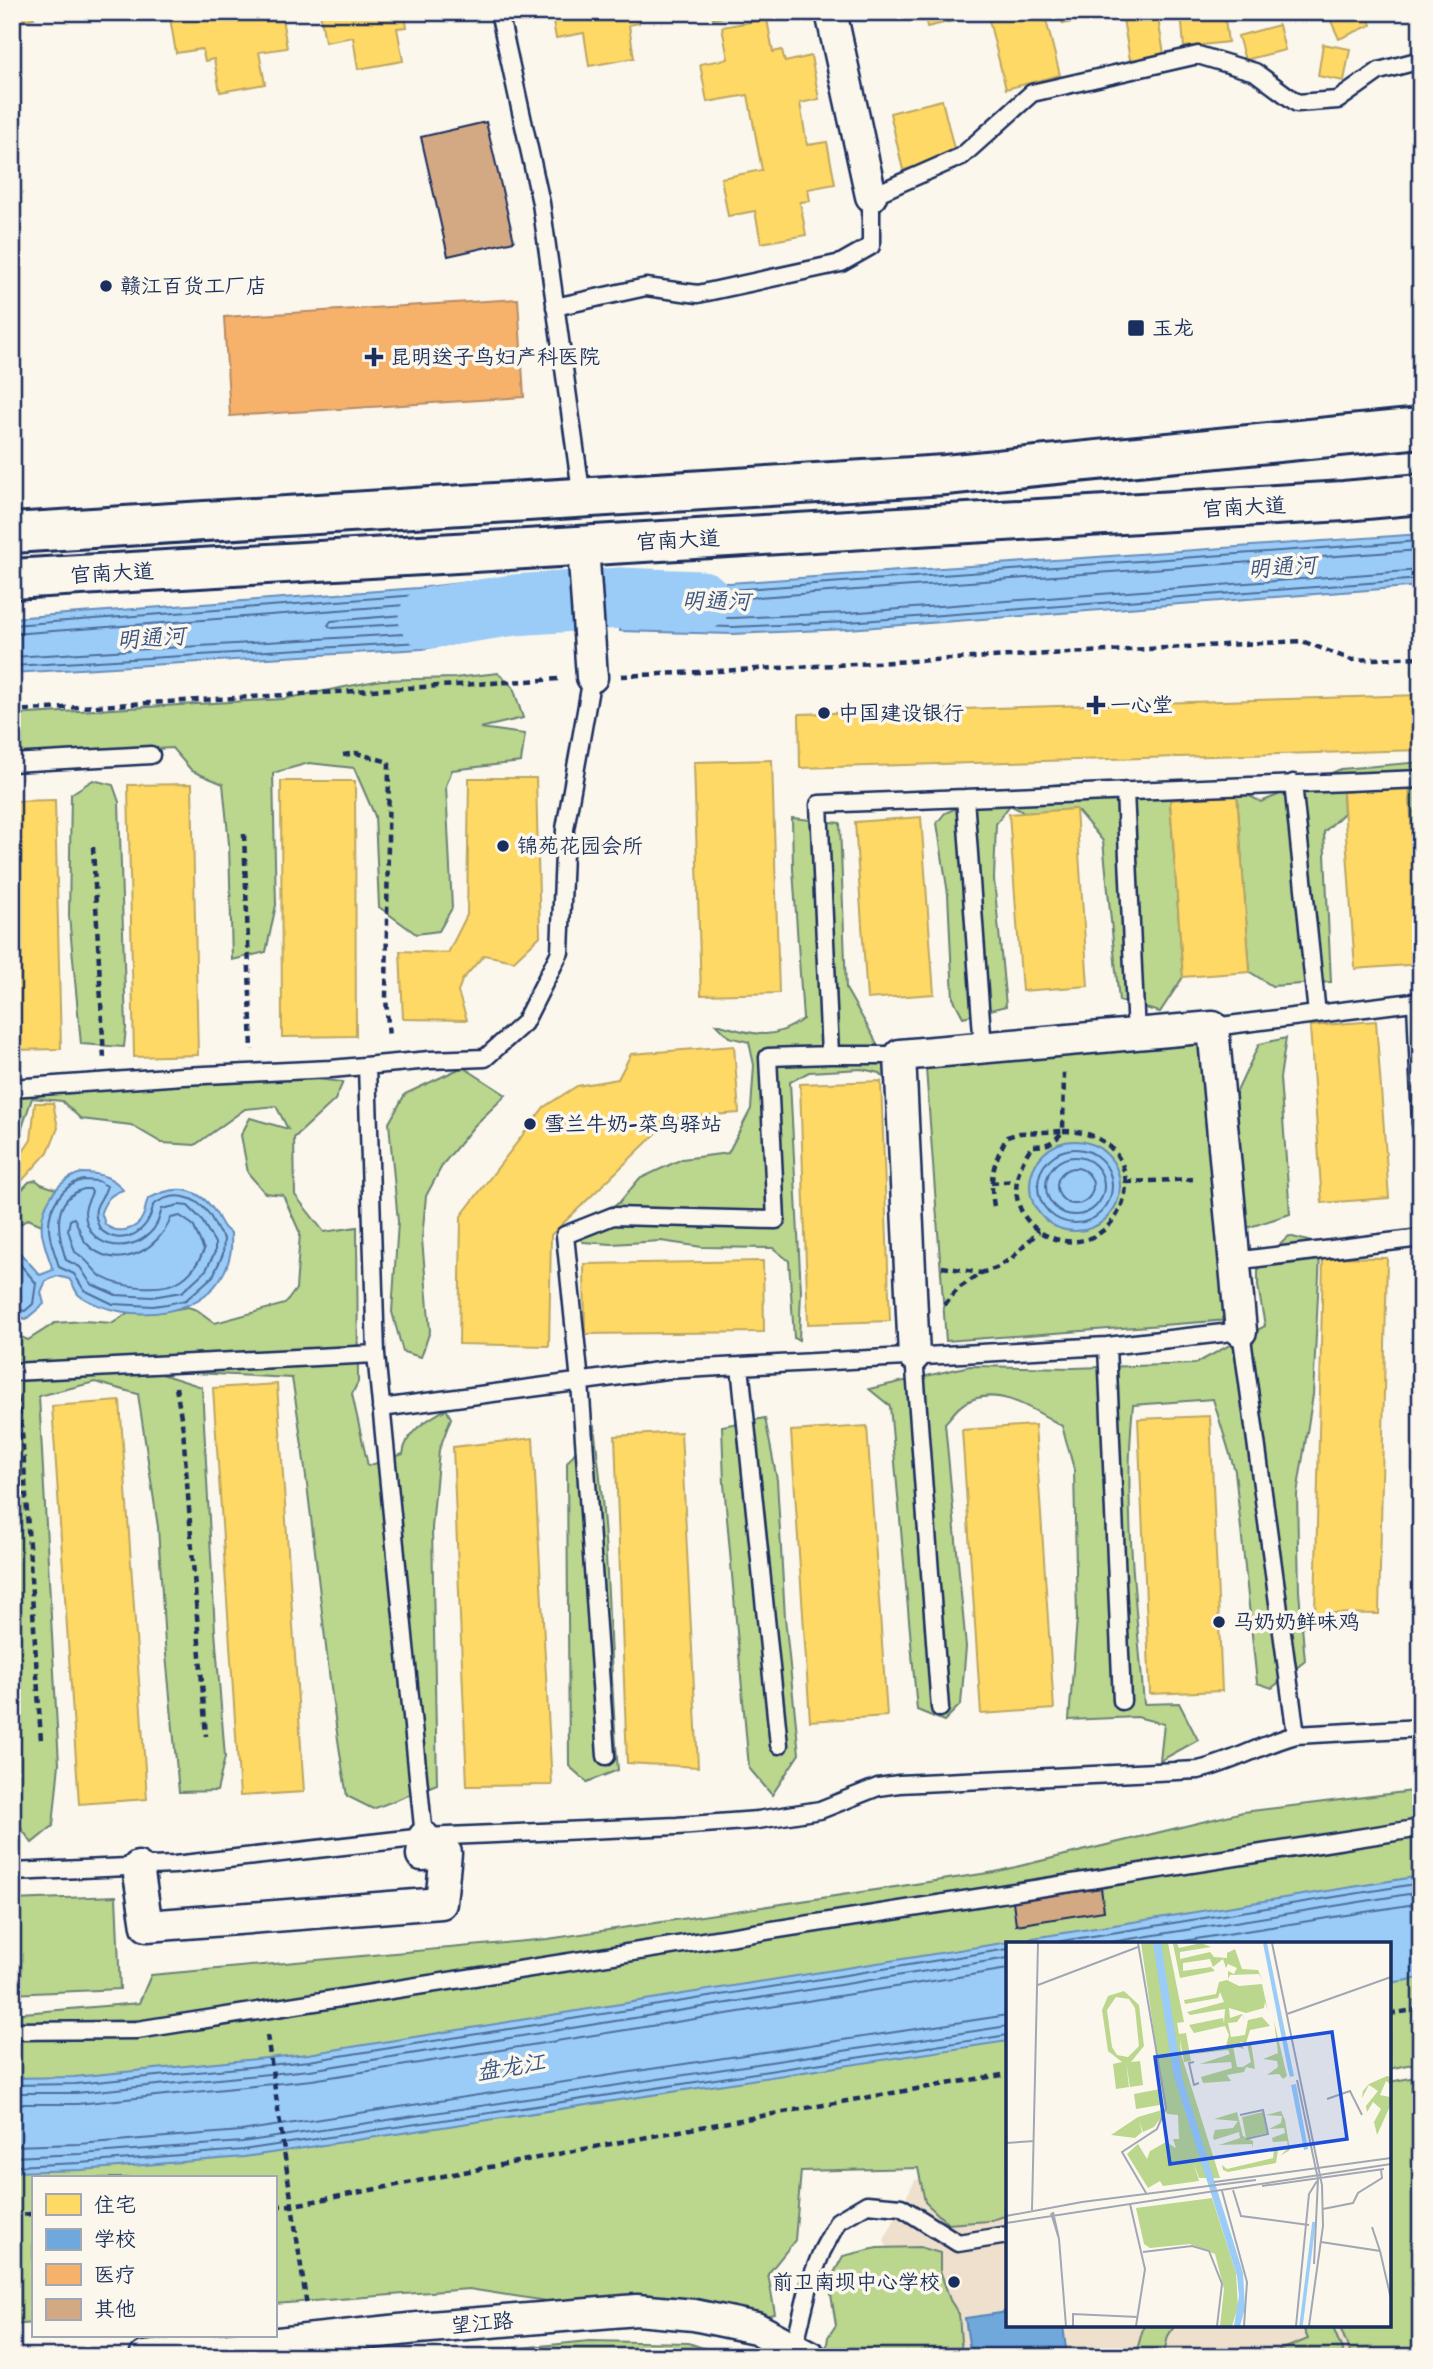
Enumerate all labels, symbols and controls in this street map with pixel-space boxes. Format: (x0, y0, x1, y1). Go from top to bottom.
place label: 赣江百货工厂店 (120, 267, 267, 305)
marker: 赣江百货工厂店 (98, 278, 114, 294)
place label: 玉龙 (1152, 309, 1194, 347)
marker: 玉龙 (1126, 318, 1146, 338)
place label: 昆明送子鸟妇产科医院 (390, 338, 600, 376)
marker: 昆明送子鸟妇产科医院 (364, 347, 384, 367)
street label: 官南大道 (1201, 486, 1287, 528)
street label: 官南大道 (635, 519, 721, 561)
water label: 明通河 (1246, 544, 1322, 590)
street label: 官南大道 (69, 552, 155, 594)
water label: 明通河 (681, 580, 755, 622)
water label: 明通河 (115, 615, 191, 661)
place label: 一心堂 (1110, 686, 1173, 724)
place label: 中国建设银行 (838, 694, 964, 732)
marker: 一心堂 (1088, 697, 1104, 713)
marker: 中国建设银行 (816, 705, 832, 721)
place label: 锦苑花园会所 (517, 827, 643, 865)
marker: 锦苑花园会所 (495, 838, 511, 854)
place label: 雪兰牛奶-菜鸟驿站 (544, 1105, 722, 1143)
marker: 雪兰牛奶-菜鸟驿站 (522, 1116, 538, 1132)
place label: 马奶奶鲜味鸡 (1233, 1603, 1359, 1641)
marker: 马奶奶鲜味鸡 (1211, 1614, 1227, 1630)
inset map (1006, 1942, 1391, 2327)
water label: 盘龙江 (474, 2041, 549, 2093)
legend (32, 2176, 276, 2338)
text: 住宅 (94, 2186, 136, 2224)
text: 学校 (94, 2220, 136, 2258)
text: 医疗 (94, 2256, 136, 2294)
place label: 前卫南坝中心学校 (772, 2263, 940, 2301)
marker: 前卫南坝中心学校 (946, 2274, 962, 2290)
text: 其他 (94, 2290, 136, 2328)
street label: 望江路 (449, 2301, 515, 2345)

